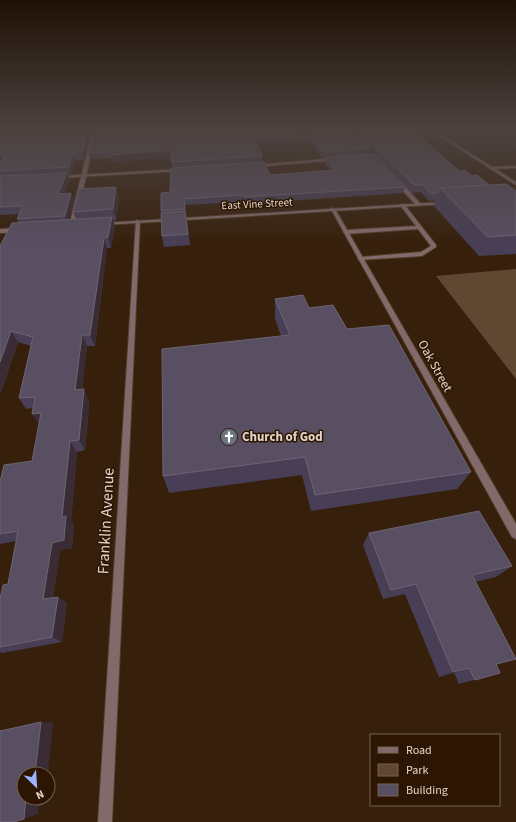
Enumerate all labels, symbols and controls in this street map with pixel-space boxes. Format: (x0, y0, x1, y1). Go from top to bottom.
street label: East Vine Street (221, 195, 293, 213)
street label: Oak Street (413, 337, 457, 396)
church icon: Church of God (219, 427, 239, 447)
place label: Church of God (242, 428, 323, 446)
street label: Franklin Avenue (92, 467, 120, 575)
legend (370, 734, 500, 806)
text: Road (406, 742, 432, 759)
text: Park (406, 762, 428, 779)
north arrow (16, 766, 56, 806)
text: Building (406, 782, 448, 799)
text: N (34, 786, 47, 803)

